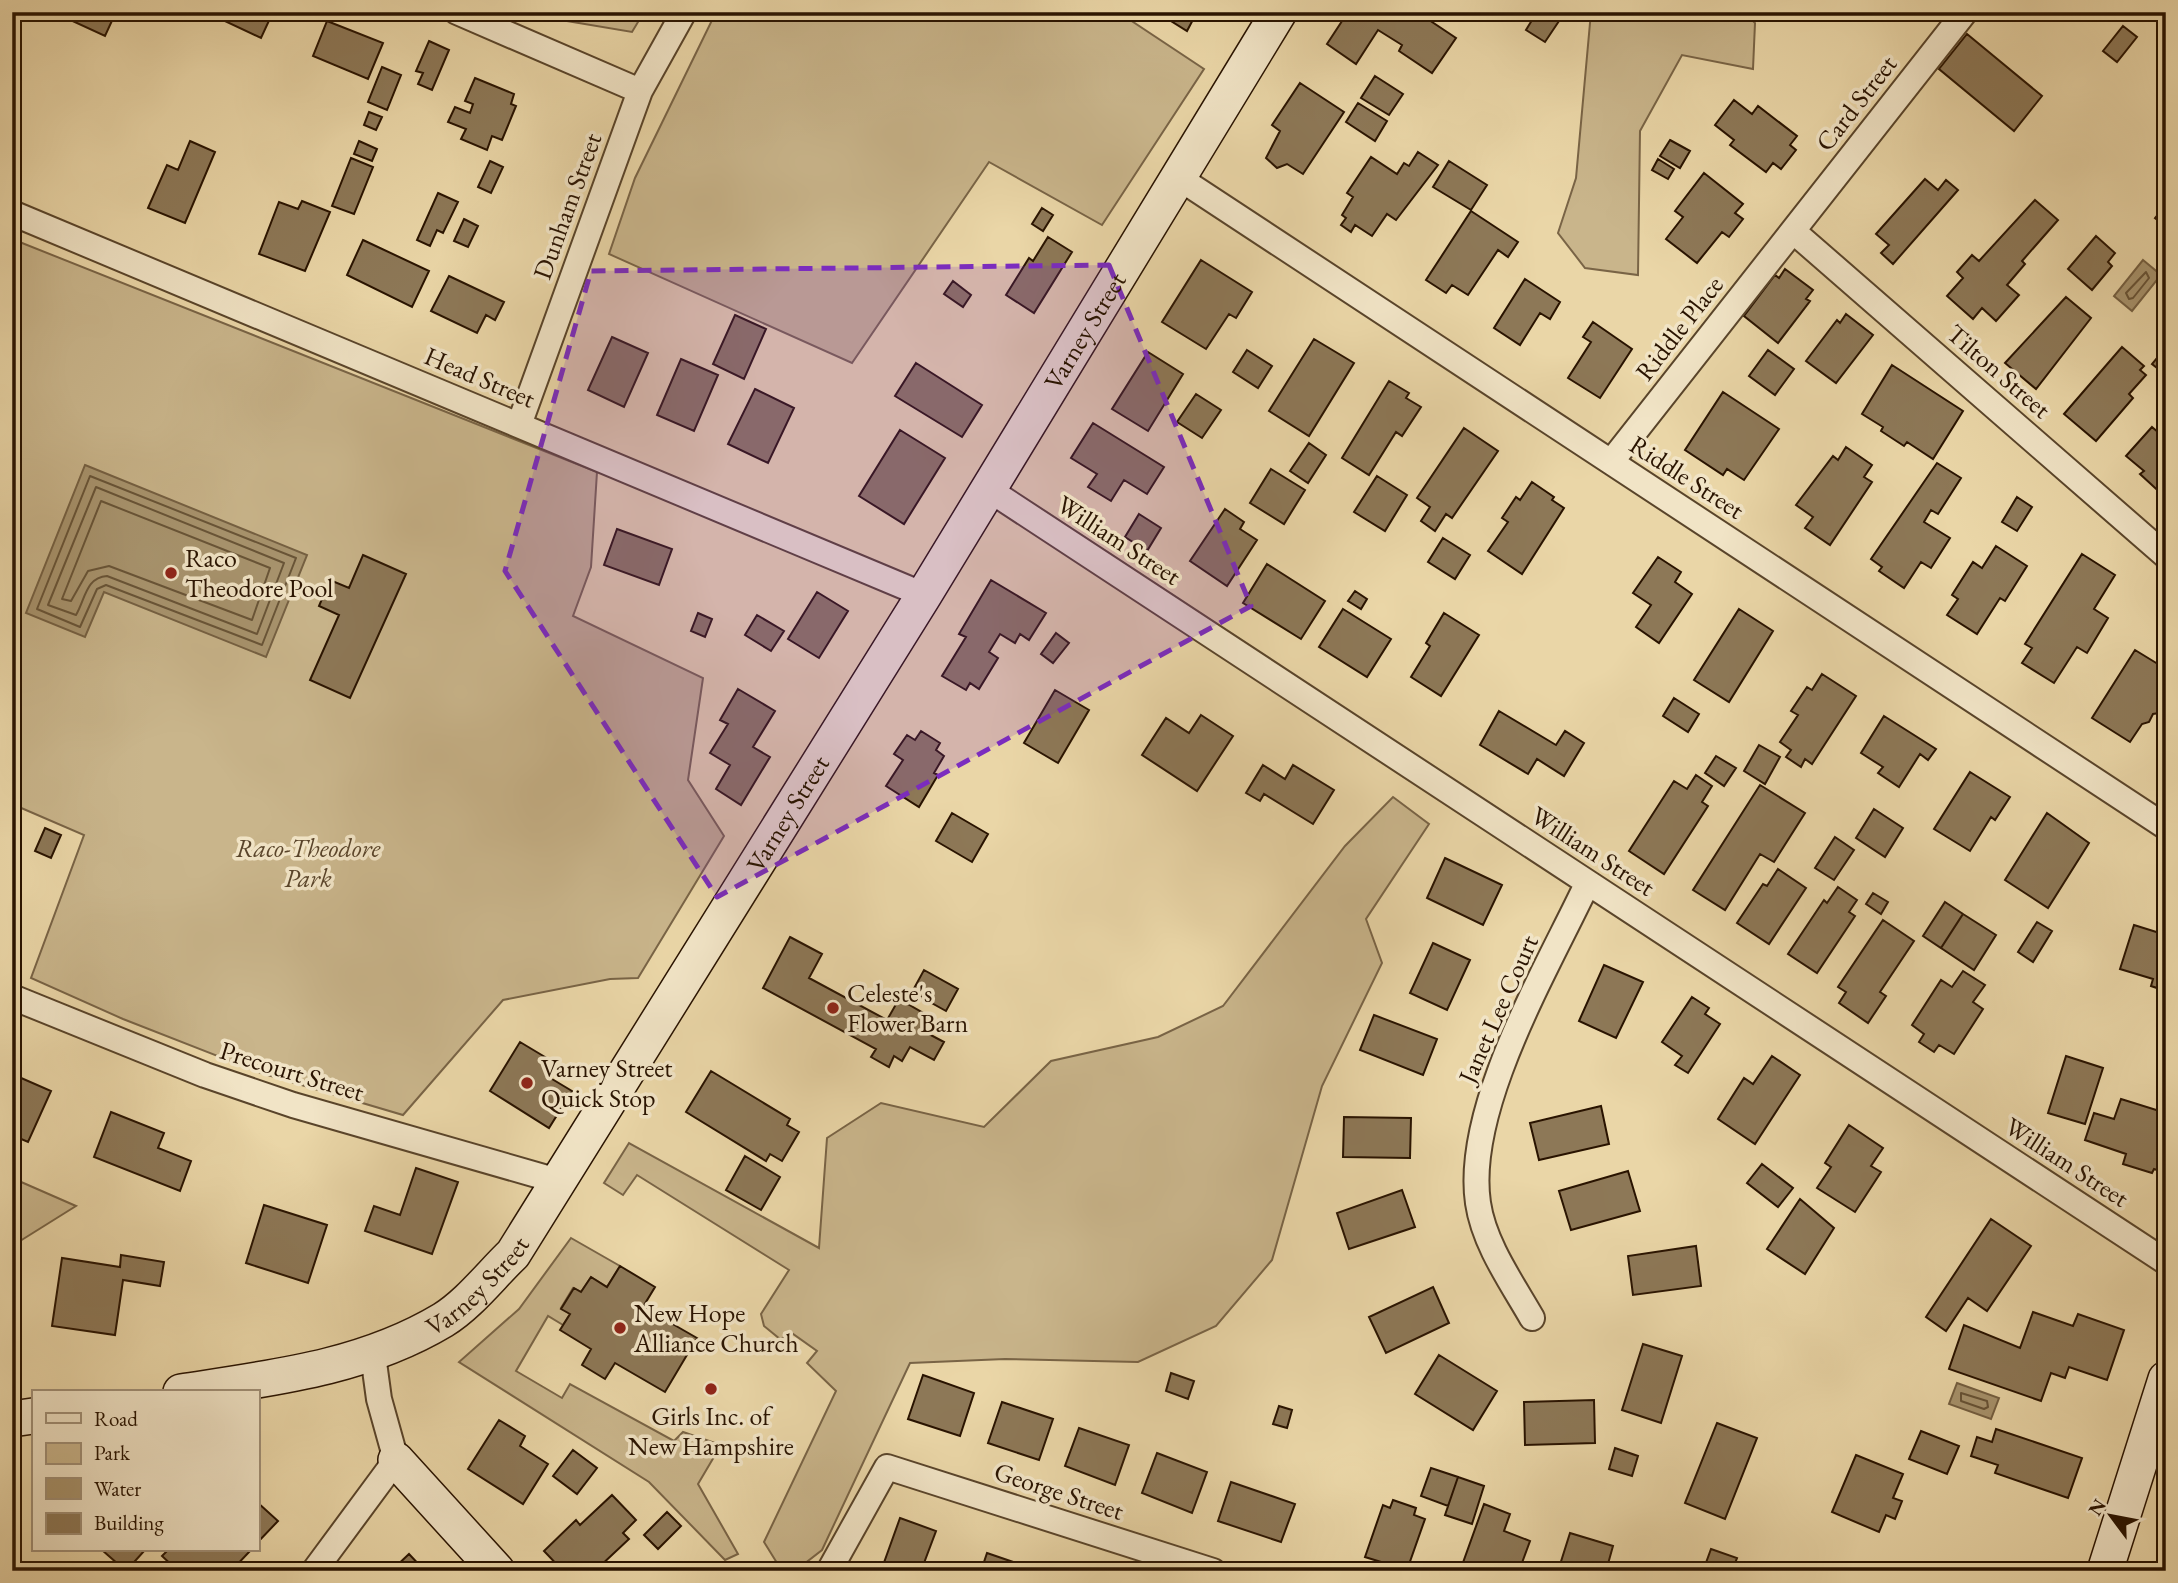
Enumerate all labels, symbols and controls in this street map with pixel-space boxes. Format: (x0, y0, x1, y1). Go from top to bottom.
street label: Card Street (1808, 48, 1904, 158)
street label: Dunham Street (525, 128, 609, 284)
street label: Varney Street (1036, 266, 1134, 396)
street label: Riddle Place (1627, 269, 1731, 387)
street label: Tilton Street (1940, 316, 2058, 426)
street label: Head Street (419, 338, 541, 416)
street label: Riddle Street (1623, 427, 1751, 527)
street label: William Street (1050, 487, 1188, 593)
place label: Raco Theodore Pool (185, 541, 333, 605)
marker: Raco Theodore Pool (163, 565, 179, 581)
street label: Varney Street (738, 749, 837, 878)
street label: William Street (1524, 798, 1662, 904)
park label: Raco-Theodore Park (236, 831, 382, 895)
street label: Janet Lee Court (1449, 930, 1546, 1090)
place label: Celeste's Flower Barn (847, 976, 969, 1040)
marker: Celeste's Flower Barn (825, 1000, 841, 1016)
street label: Precourt Street (216, 1033, 368, 1109)
place label: Varney Street Quick Stop (541, 1051, 673, 1115)
marker: Varney Street Quick Stop (519, 1075, 535, 1091)
street label: William Street (1998, 1109, 2136, 1215)
street label: Varney Street (420, 1230, 537, 1343)
place label: New Hope Alliance Church (633, 1296, 799, 1360)
marker: New Hope Alliance Church (612, 1320, 628, 1336)
marker: Girls Inc. of New Hampshire (703, 1381, 719, 1397)
legend (32, 1390, 259, 1552)
place label: Girls Inc. of New Hampshire (628, 1399, 794, 1463)
text: Road (94, 1405, 138, 1432)
text: Park (94, 1439, 131, 1466)
street label: George Street (990, 1454, 1128, 1528)
text: Water (94, 1475, 141, 1502)
north arrow (2076, 1482, 2146, 1552)
text: N (2082, 1494, 2112, 1520)
text: Building (94, 1509, 164, 1536)

